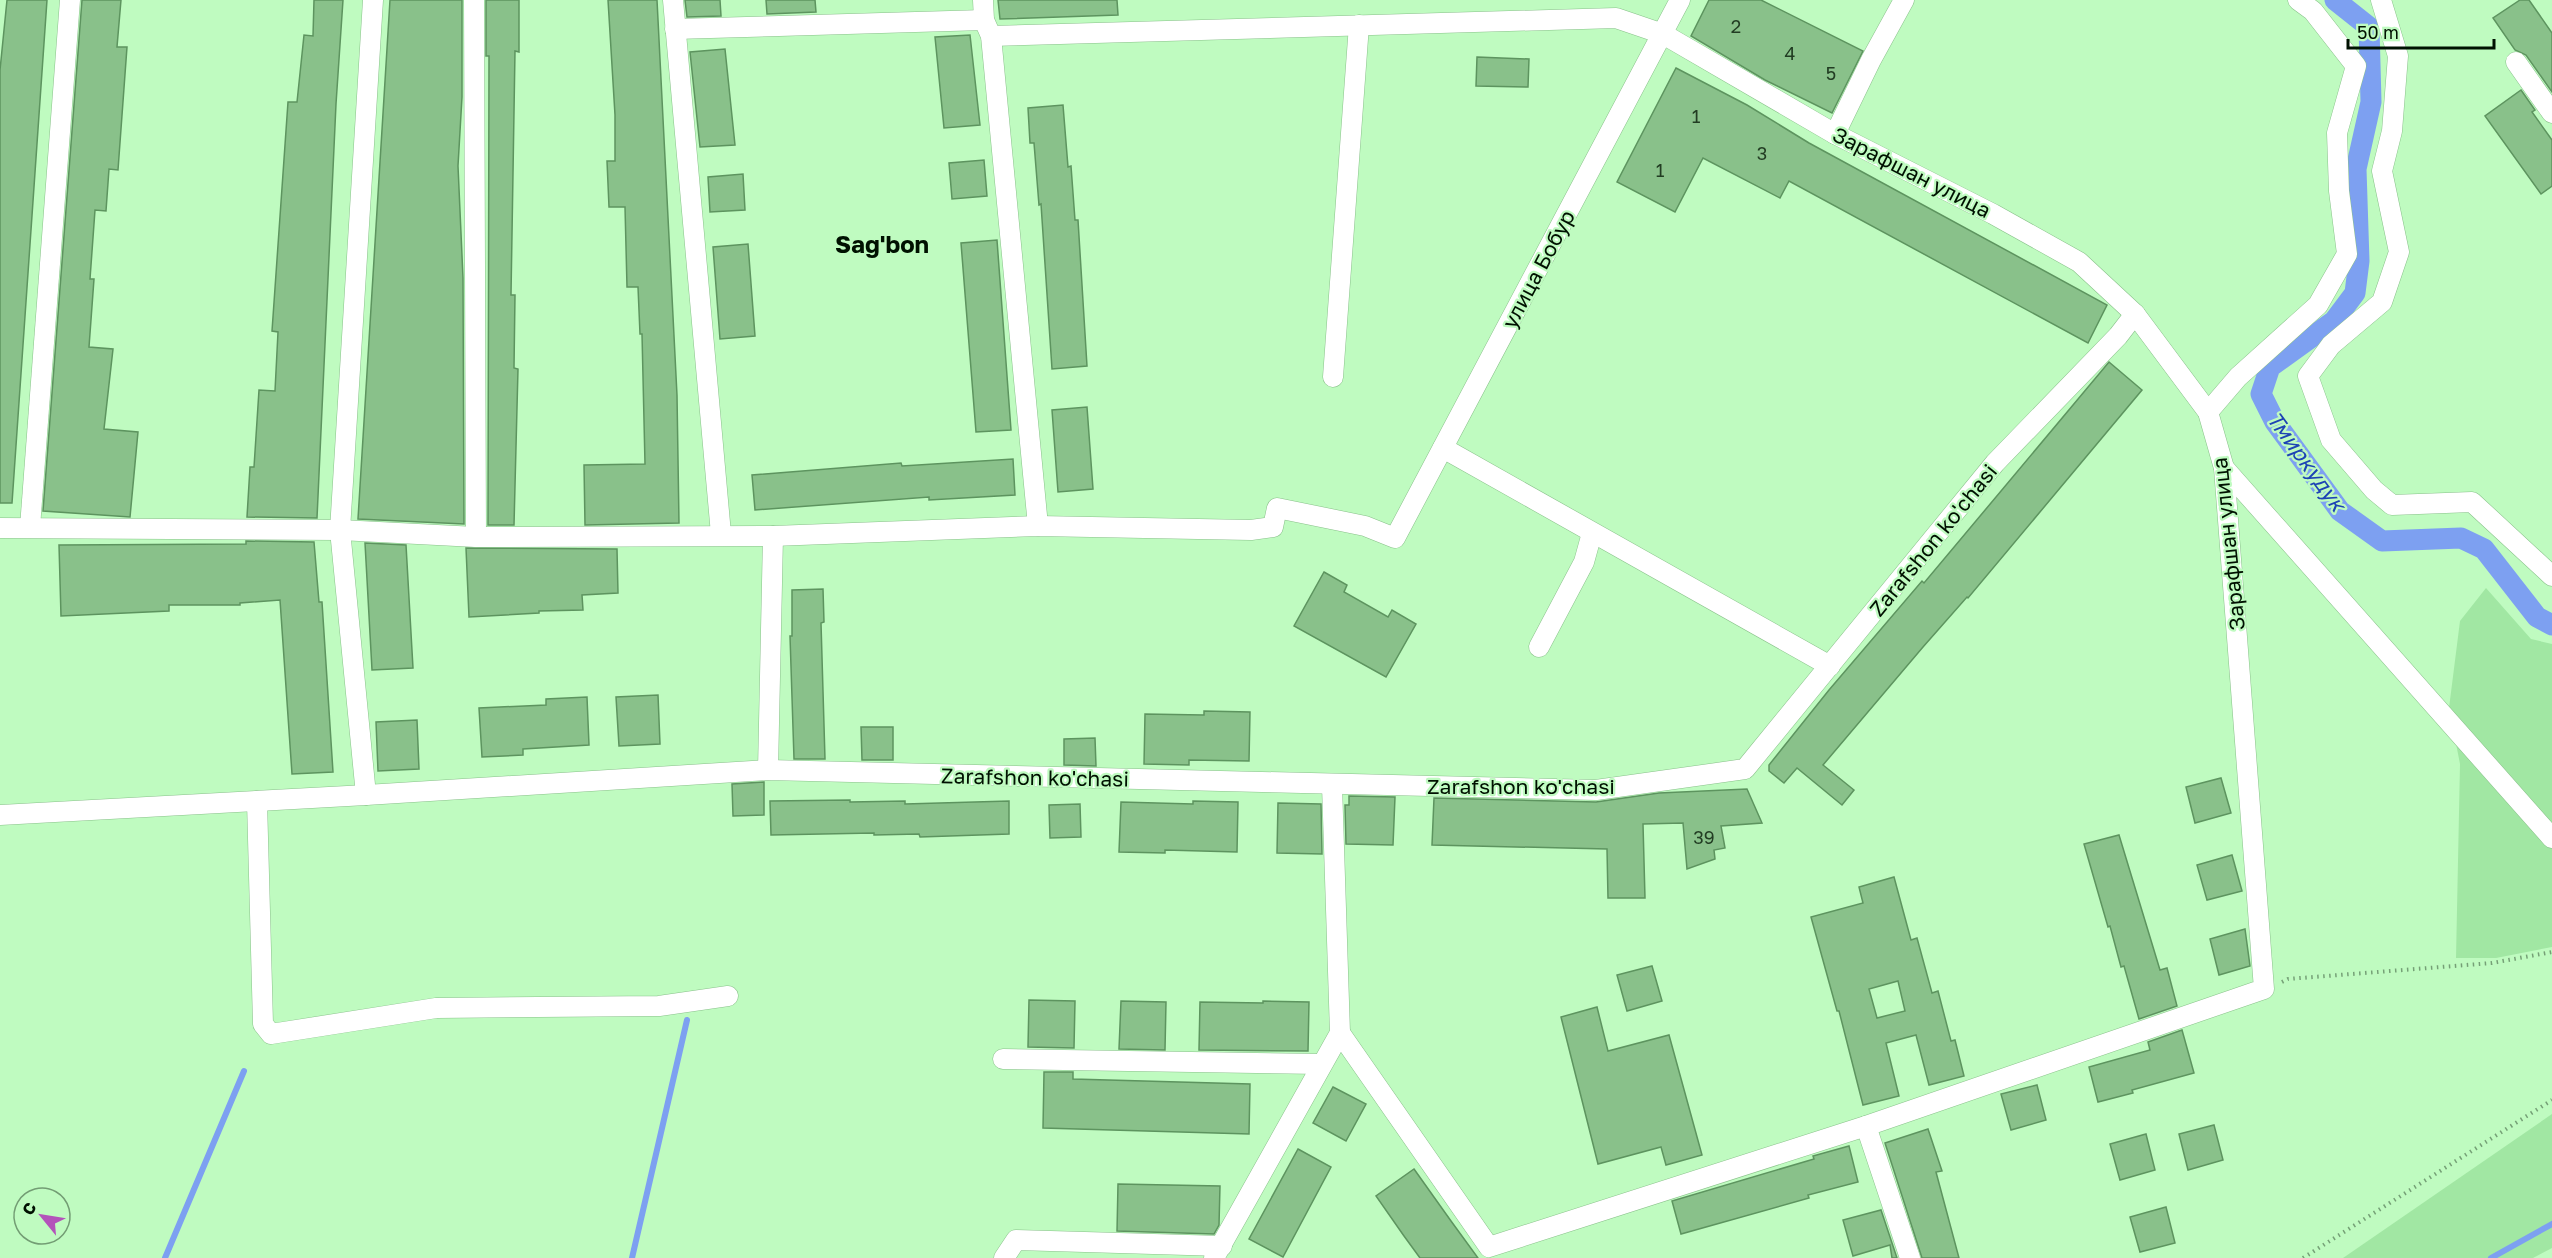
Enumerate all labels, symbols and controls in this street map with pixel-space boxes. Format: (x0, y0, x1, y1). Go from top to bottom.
scale bar (2348, 12, 2494, 50)
house number: 2 (1731, 15, 1741, 37)
text: 50 m (2357, 21, 2399, 43)
house number: 4 (1785, 42, 1796, 64)
house number: 5 (1826, 62, 1836, 84)
house number: 1 (1692, 105, 1701, 127)
street label: Зарафшан улица (1829, 121, 1995, 223)
house number: 3 (1757, 142, 1767, 164)
house number: 1 (1656, 159, 1665, 181)
street label: улица Бобур (1496, 205, 1580, 333)
district label: Sag'bon (835, 229, 929, 258)
water label: Тмиркудук (2262, 406, 2354, 518)
street label: Зарафшан улица (2206, 456, 2250, 632)
street label: Zarafshon ko'chasi (1864, 459, 2002, 621)
street label: Zarafshon ko'chasi (941, 762, 1129, 792)
street label: Zarafshon ko'chasi (1427, 773, 1615, 799)
house number: 39 (1693, 826, 1715, 848)
north arrow (12, 1186, 72, 1246)
text: С (18, 1199, 41, 1218)

